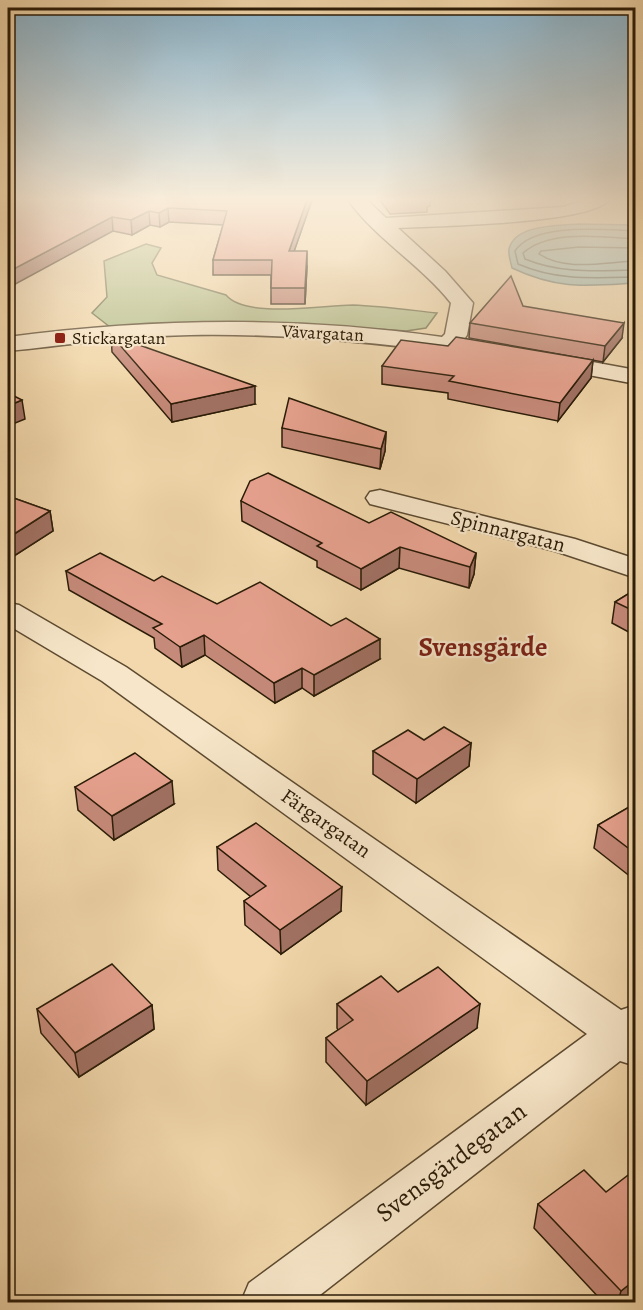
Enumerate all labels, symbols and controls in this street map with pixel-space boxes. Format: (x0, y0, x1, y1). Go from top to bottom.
street label: Vävargatan (280, 319, 365, 347)
place label: Stickargatan (72, 326, 166, 350)
marker: Stickargatan (53, 331, 67, 345)
street label: Spinnargatan (448, 503, 568, 559)
district label: Svensgärde (418, 629, 548, 665)
street label: Färgargatan (275, 782, 377, 864)
street label: Svensgärdegatan (368, 1094, 534, 1230)

